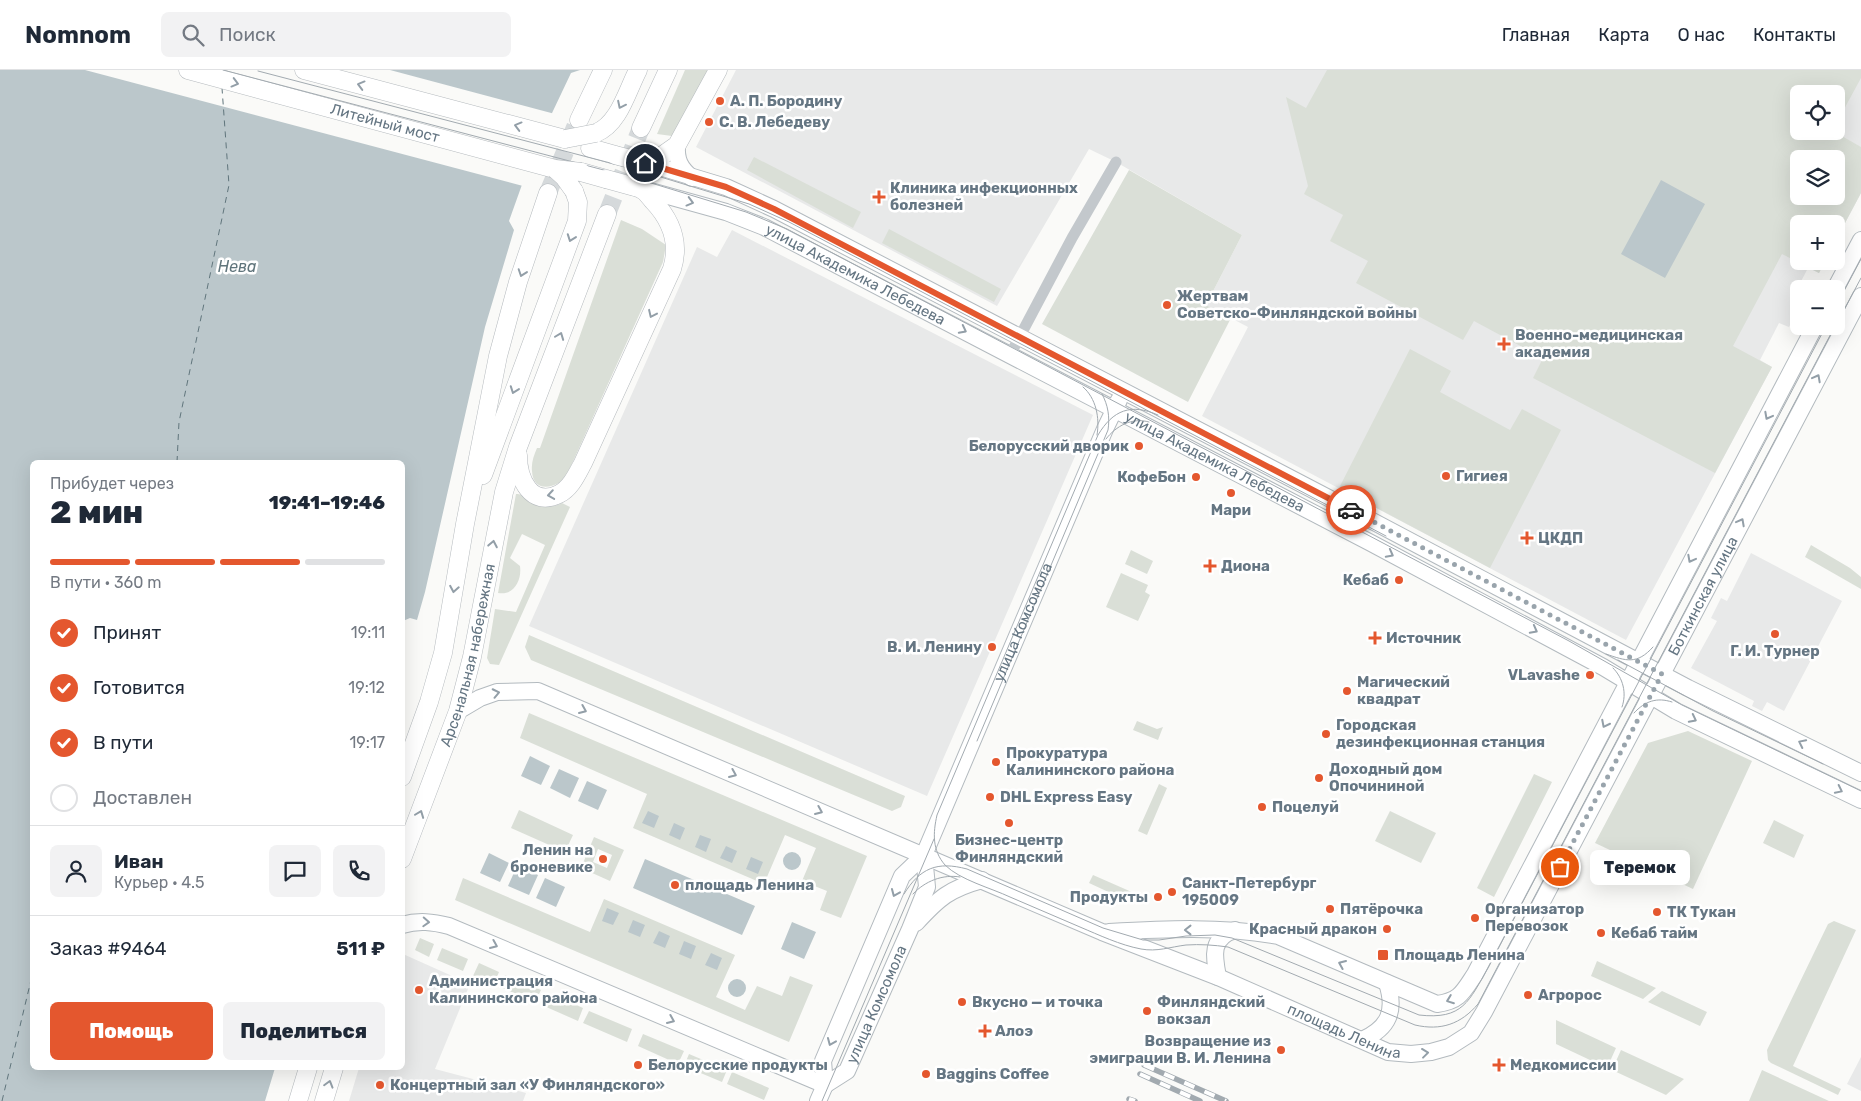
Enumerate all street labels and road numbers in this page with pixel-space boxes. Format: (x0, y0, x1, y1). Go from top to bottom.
street label: Литейный мост (328, 100, 442, 147)
street label: улица Академика Лебедева (762, 220, 948, 329)
street label: улица Академика Лебедева (1122, 407, 1308, 516)
street label: Боткинская улица (1664, 533, 1742, 659)
street label: улица Комсомола (990, 560, 1056, 684)
street label: Арсенальная набережная (436, 562, 499, 749)
street label: улица Комсомола (842, 942, 911, 1066)
street label: площадь Ленина (1285, 1000, 1401, 1062)

